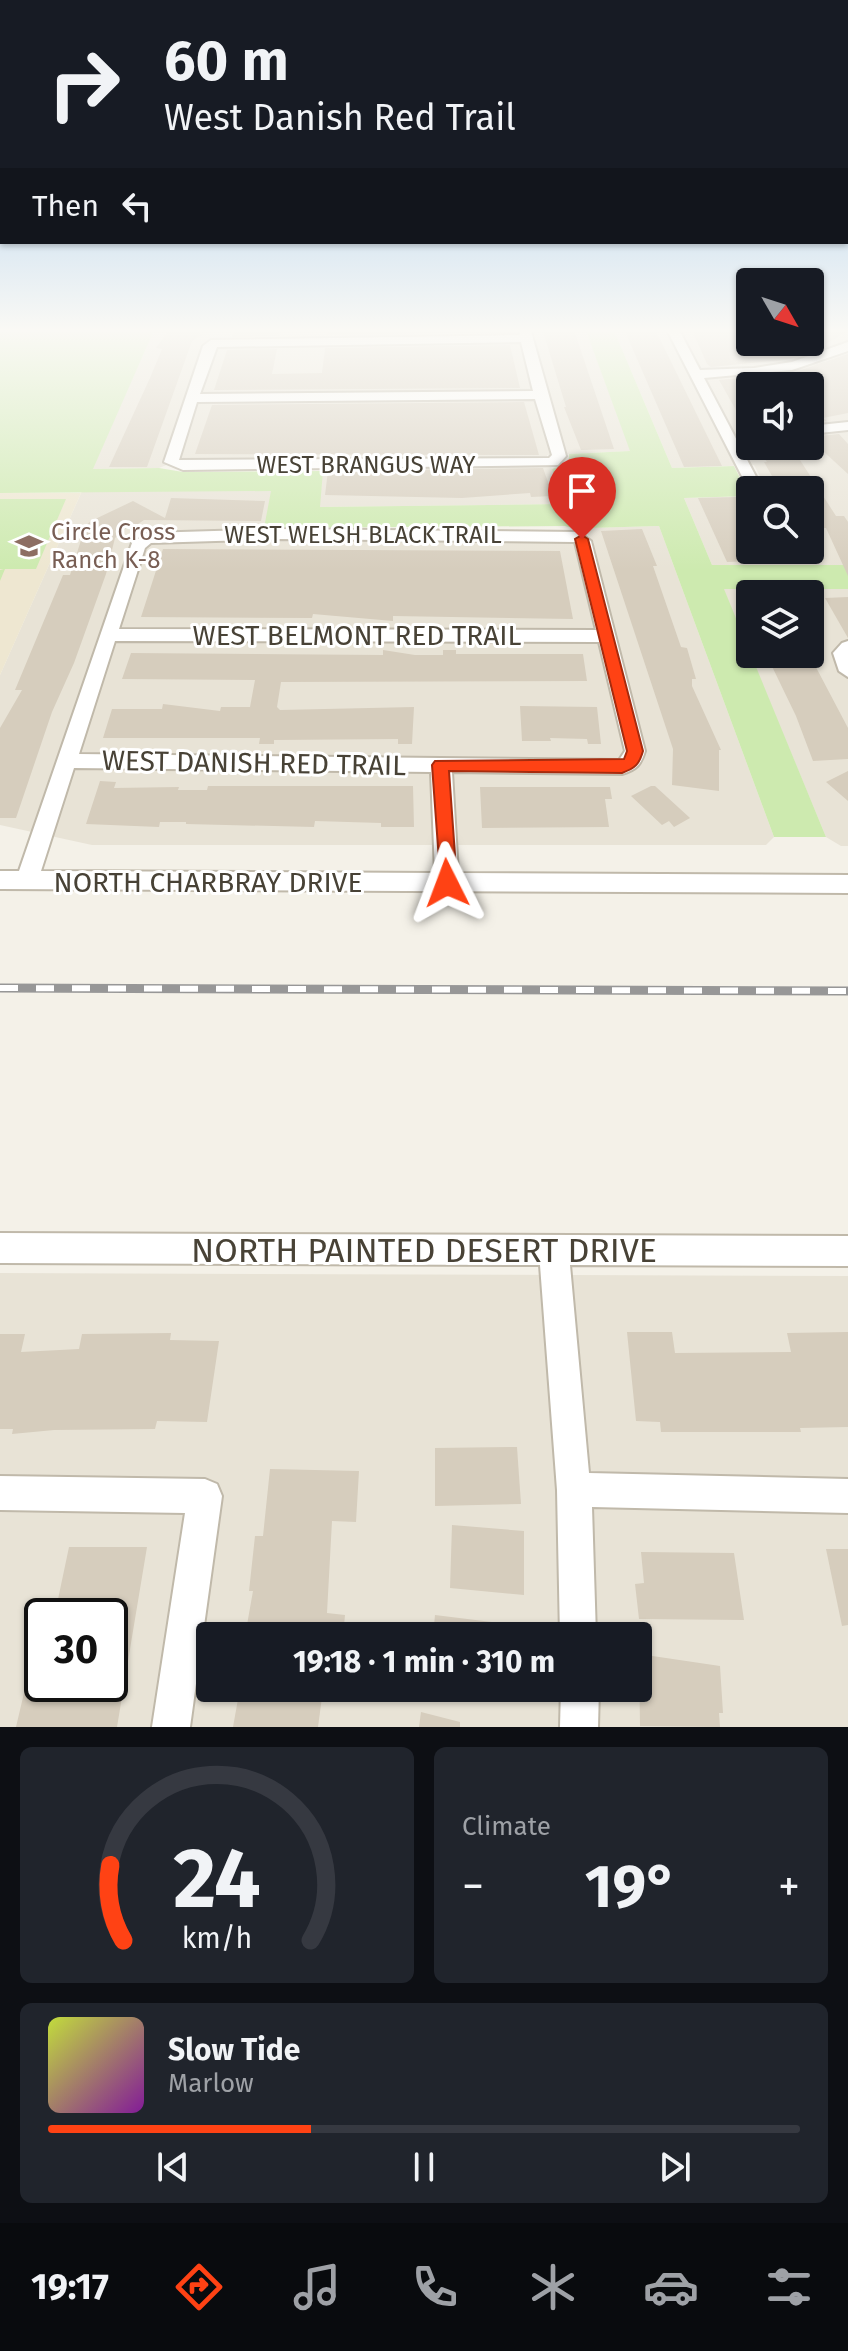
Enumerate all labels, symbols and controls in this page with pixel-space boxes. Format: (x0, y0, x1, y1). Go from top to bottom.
text: 60 m (164, 28, 289, 95)
icon: right (32, 32, 136, 136)
text: West Danish Red Trail (164, 96, 516, 140)
icon: left (115, 184, 159, 228)
text: Then (32, 188, 99, 224)
north arrow (736, 268, 824, 356)
map controls (736, 268, 824, 668)
button: sound (736, 372, 824, 460)
street label: WEST BRANGUS WAY (257, 451, 476, 479)
pin (548, 457, 616, 539)
icon: arrive (560, 469, 604, 513)
button: search (736, 476, 824, 564)
place label: Circle Cross Ranch K-8 (51, 518, 175, 574)
street label: WEST WELSH BLACK TRAIL (224, 521, 502, 549)
school or university icon: Circle Cross Ranch K-8 (14, 531, 44, 561)
button: layers (736, 580, 824, 668)
street label: WEST BELMONT RED TRAIL (193, 619, 522, 652)
street label: WEST DANISH RED TRAIL (102, 744, 406, 782)
position arrow (405, 841, 489, 925)
street label: NORTH CHARBRAY DRIVE (54, 866, 362, 899)
street label: NORTH PAINTED DESERT DRIVE (191, 1230, 657, 1271)
speed limit sign: 30 (24, 1598, 128, 1702)
text: 19:18 · 1 min · 310 m (293, 1644, 555, 1680)
text: Climate (462, 1811, 551, 1842)
text: 24 (173, 1829, 261, 1929)
text: 19° (585, 1851, 677, 1923)
text: − (462, 1860, 484, 1913)
text: + (778, 1860, 800, 1913)
text: km/h (182, 1921, 252, 1956)
text: Slow Tide (168, 2032, 300, 2068)
text: Marlow (168, 2068, 254, 2099)
icon: previous (151, 2145, 195, 2189)
icon: pause (402, 2145, 446, 2189)
icon: next (653, 2145, 697, 2189)
icon: directions (171, 2259, 227, 2315)
icon: music (289, 2259, 345, 2315)
icon: phone (407, 2259, 463, 2315)
icon: climate (525, 2259, 581, 2315)
icon: car (643, 2259, 699, 2315)
icon: filters (761, 2259, 817, 2315)
text: 19:17 (31, 2265, 109, 2309)

